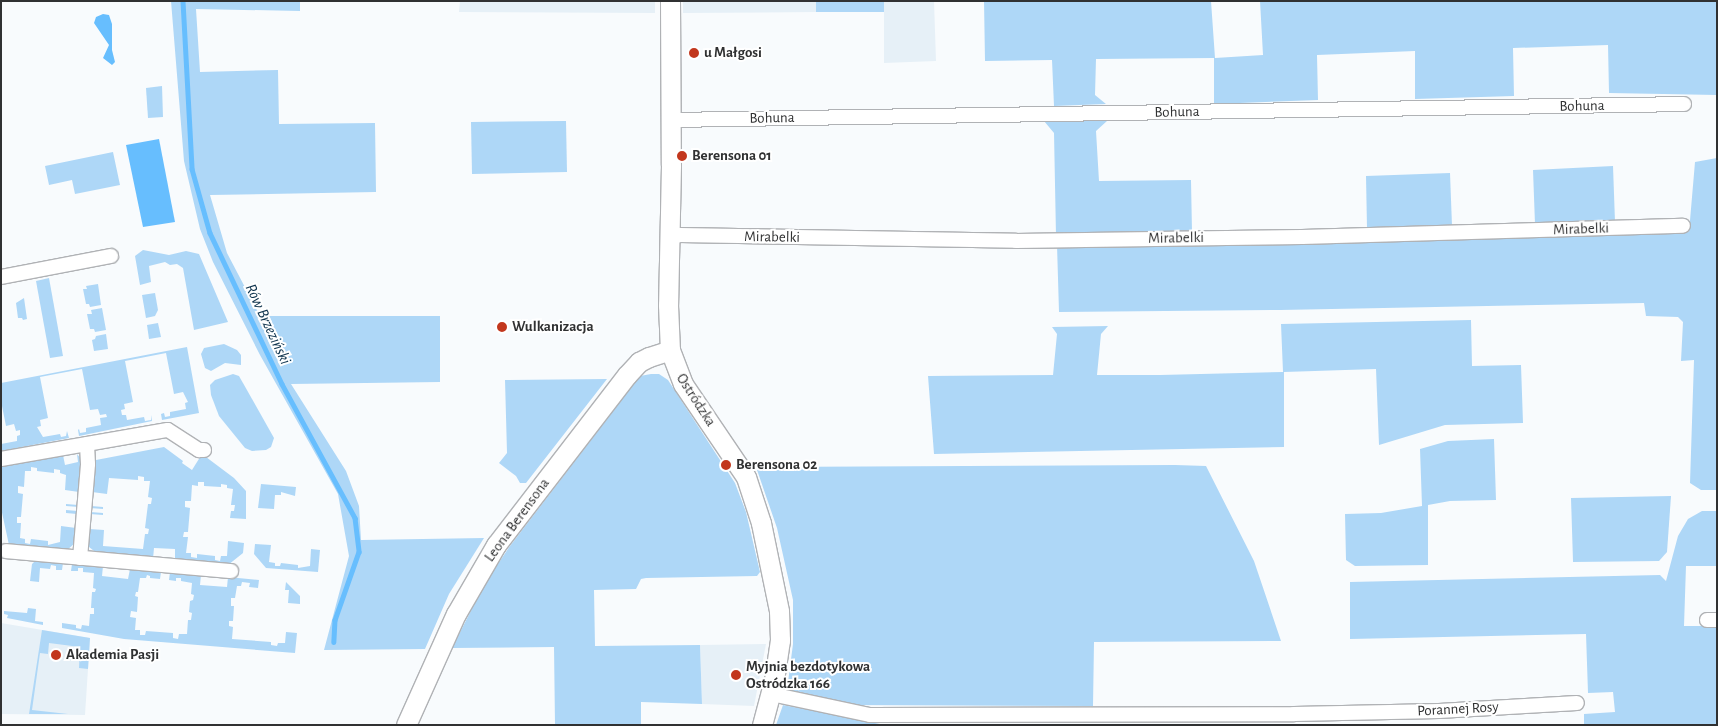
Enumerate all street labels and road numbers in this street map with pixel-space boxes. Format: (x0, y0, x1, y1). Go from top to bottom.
street label: Bohuna (1559, 97, 1605, 115)
street label: Bohuna (1154, 103, 1200, 121)
street label: Bohuna (749, 109, 795, 127)
street label: Mirabelki (1553, 219, 1609, 239)
street label: Mirabelki (744, 228, 800, 246)
street label: Mirabelki (1148, 229, 1204, 247)
street label: Ostródzka (672, 370, 720, 430)
street label: Leona Berensona (481, 475, 553, 565)
street label: Porannej Rosy (1417, 698, 1499, 720)

